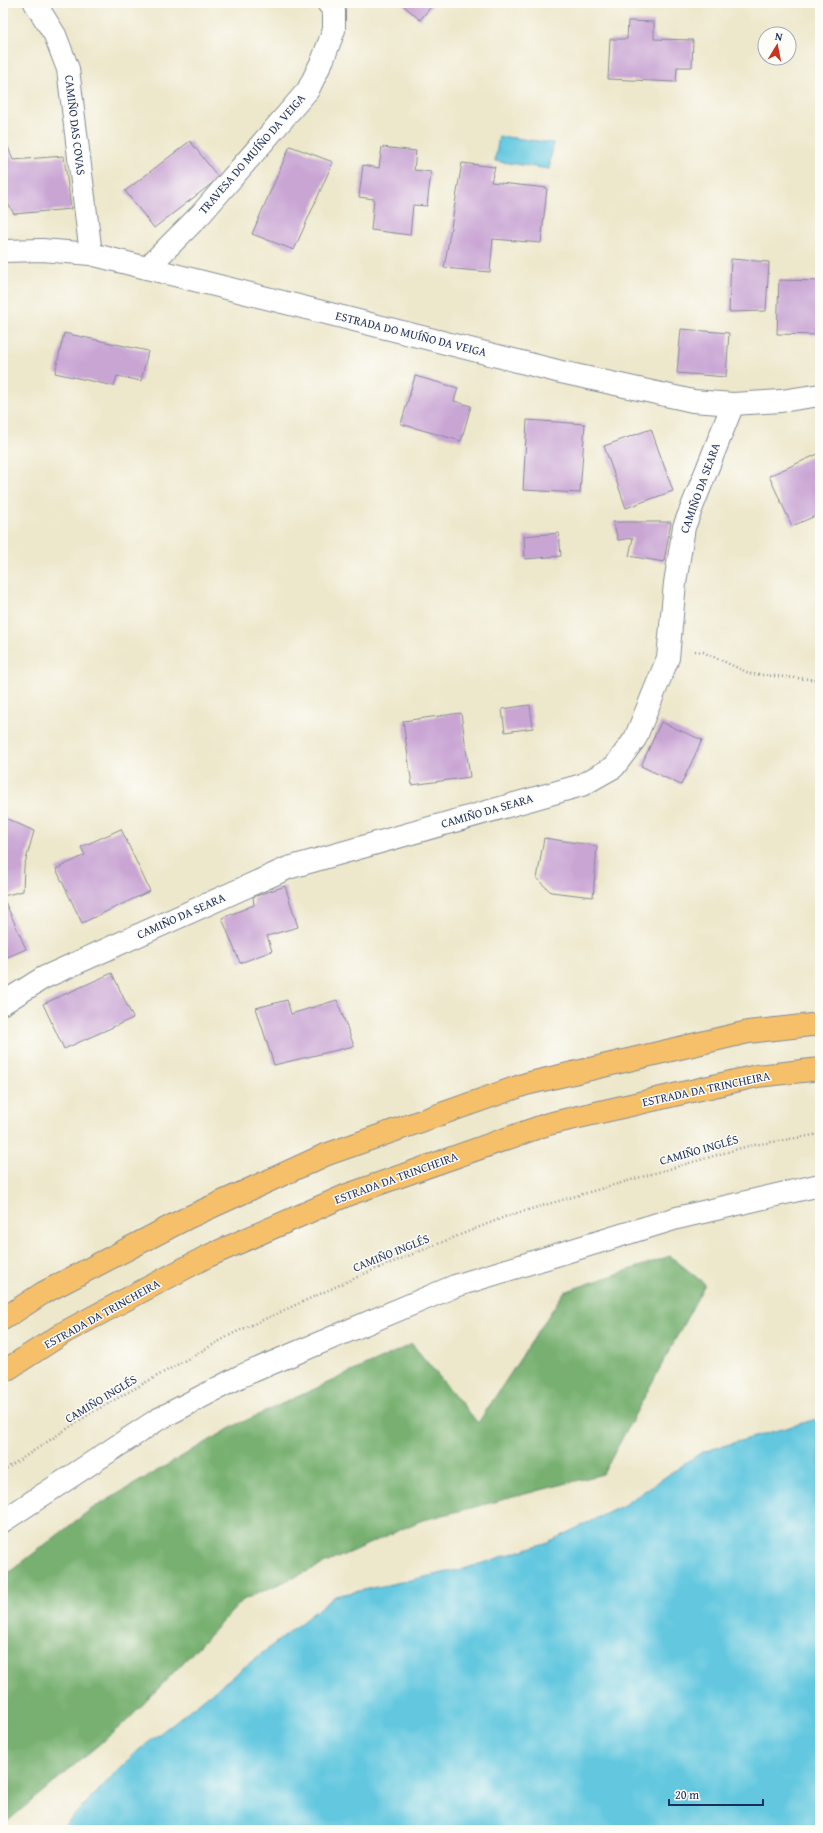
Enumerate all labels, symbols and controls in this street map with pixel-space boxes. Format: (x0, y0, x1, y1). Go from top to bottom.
north arrow (757, 26, 797, 66)
text: N (774, 28, 784, 45)
street label: CAMIÑO DAS COVAS (61, 74, 90, 176)
street label: TRAVESA DO MUÍÑO DA VEIGA (194, 89, 309, 218)
street label: ESTRADA DO MUÍÑO DA VEIGA (334, 307, 489, 361)
street label: CAMIÑO DA SEARA (675, 440, 724, 535)
street label: CAMIÑO DA SEARA (439, 789, 536, 832)
street label: CAMIÑO DA SEARA (134, 888, 228, 943)
street label: ESTRADA DA TRINCHEIRA (640, 1067, 772, 1110)
street label: CAMIÑO INGLÉS (658, 1130, 740, 1169)
street label: ESTRADA DA TRINCHEIRA (332, 1147, 461, 1208)
street label: CAMIÑO INGLÉS (350, 1229, 432, 1276)
street label: ESTRADA DA TRINCHEIRA (41, 1274, 163, 1353)
street label: CAMIÑO INGLÉS (62, 1370, 140, 1427)
scale bar (669, 1781, 763, 1807)
text: 20 m (675, 1786, 699, 1803)

